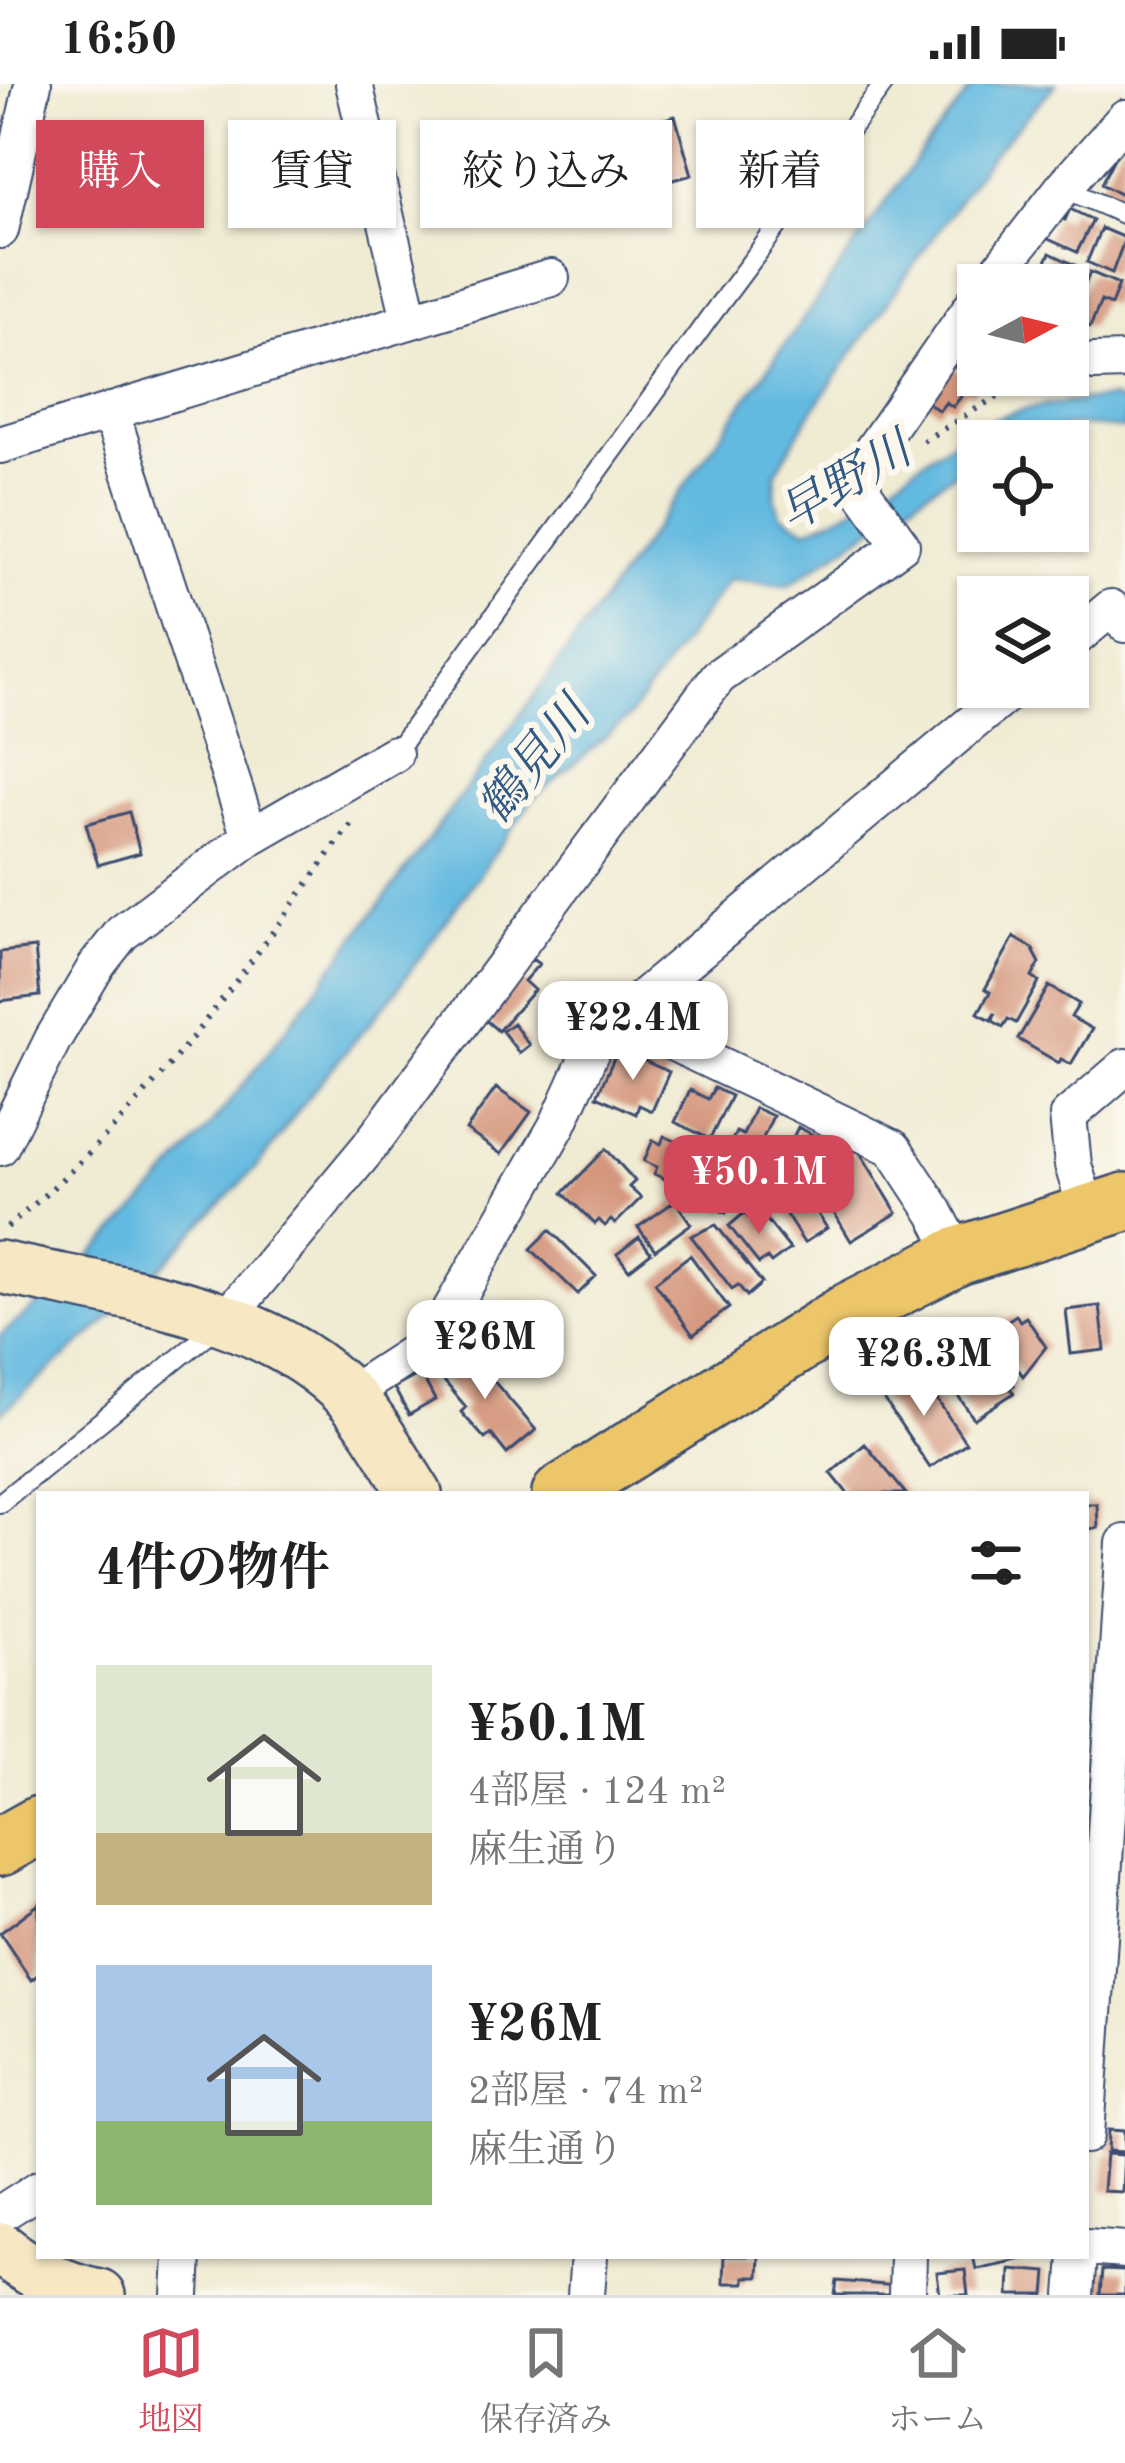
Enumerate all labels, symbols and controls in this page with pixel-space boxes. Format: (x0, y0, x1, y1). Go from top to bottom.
text: 16:50 (60, 19, 177, 64)
chip: 購入 (36, 120, 204, 228)
chip: 賃貸 (228, 120, 396, 228)
chip: 絞り込み (420, 120, 672, 228)
chip: 新着 (696, 120, 864, 228)
north arrow (957, 264, 1089, 396)
map controls (957, 264, 1089, 708)
button: locate (957, 420, 1089, 552)
water label: 早野川 (771, 422, 924, 542)
button: layers (957, 576, 1089, 708)
water label: 鶴見川 (469, 685, 603, 833)
pin: ¥22.4M (535, 981, 731, 1083)
text: ¥22.4M (565, 1000, 701, 1039)
pin: ¥50.1M (661, 1135, 857, 1237)
text: ¥50.1M (691, 1154, 827, 1193)
pin: ¥26M (414, 1300, 556, 1402)
pin: ¥26.3M (826, 1317, 1022, 1419)
text: ¥26M (434, 1319, 536, 1358)
text: ¥26.3M (856, 1336, 992, 1375)
icon: filters (963, 1530, 1029, 1596)
text: 4件の物件 (96, 1545, 330, 1596)
text: ¥50.1M (468, 1701, 646, 1752)
icon: home (192, 1713, 336, 1857)
text: 4部屋 · 124 m² (468, 1773, 726, 1812)
text: 麻生通り (468, 1832, 624, 1871)
text: ¥26M (468, 2001, 602, 2052)
icon: home (192, 2013, 336, 2157)
text: 2部屋 · 74 m² (468, 2073, 703, 2112)
text: 麻生通り (468, 2132, 624, 2171)
tab: 地図 (138, 2320, 204, 2442)
tab: 保存済み (480, 2320, 612, 2442)
tab: ホーム (888, 2320, 987, 2442)

